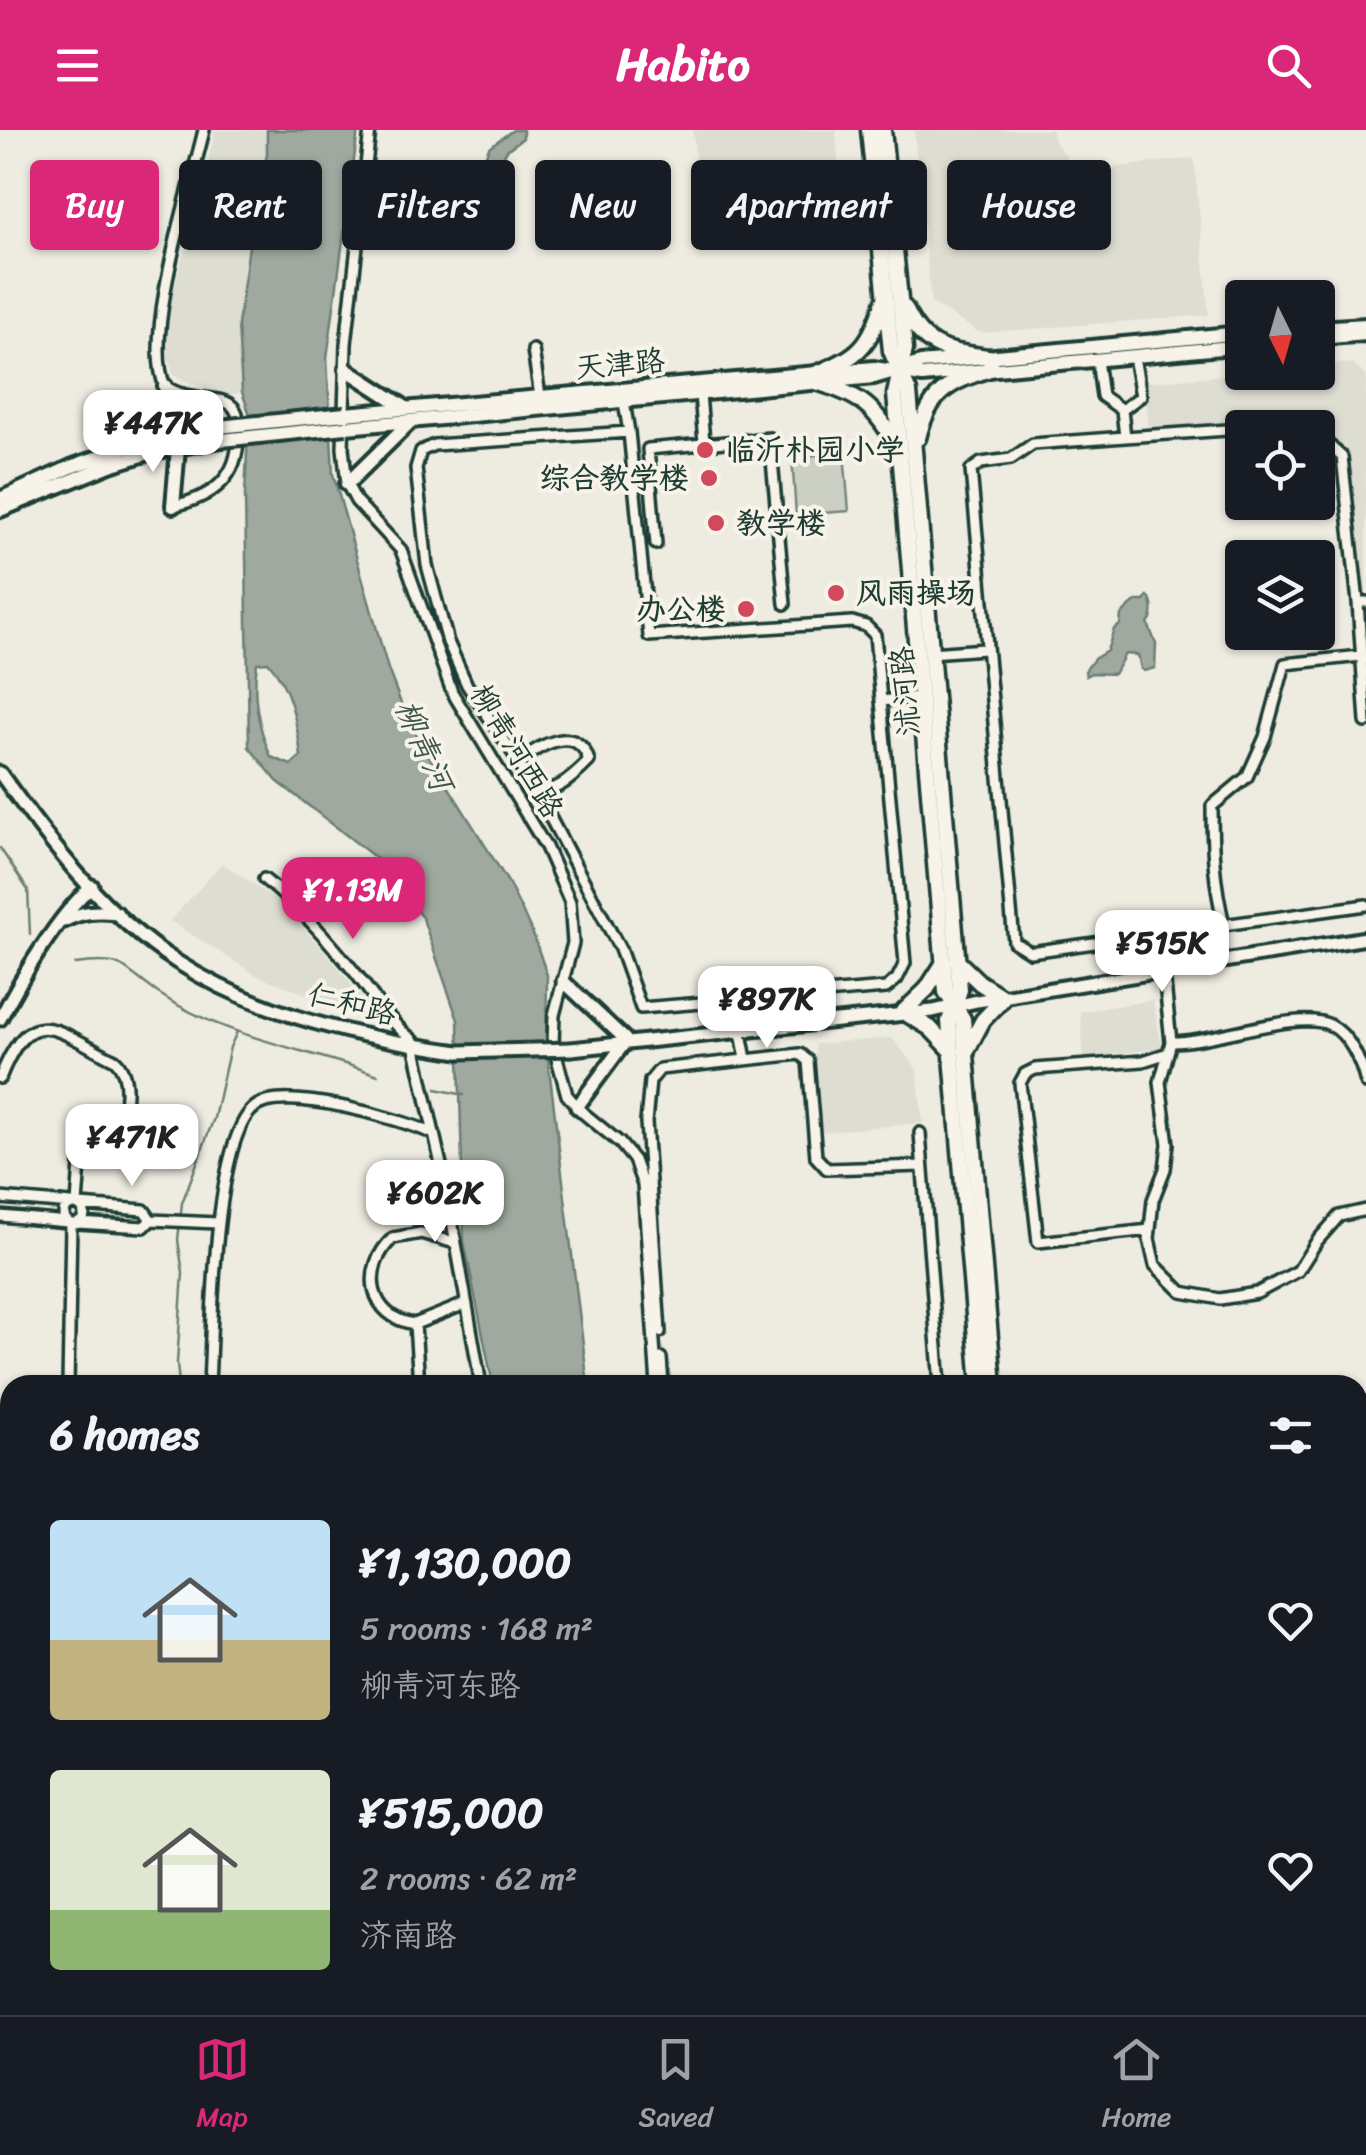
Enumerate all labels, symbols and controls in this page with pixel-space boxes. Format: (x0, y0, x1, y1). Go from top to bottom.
text: Habito (616, 25, 750, 105)
icon: menu (50, 38, 105, 93)
icon: search (1261, 38, 1316, 93)
chip: Buy (30, 160, 159, 250)
chip: Rent (179, 160, 322, 250)
chip: Filters (342, 160, 515, 250)
chip: New (535, 160, 671, 250)
chip: Apartment (691, 160, 927, 250)
chip: House (947, 160, 1111, 250)
north arrow (1225, 280, 1335, 390)
map controls (1225, 280, 1335, 650)
street label: 天津路 (573, 333, 667, 395)
pin: ¥447K (83, 390, 223, 475)
text: ¥447K (105, 394, 201, 451)
button: locate (1225, 410, 1335, 520)
place label: 临沂朴园小学 (725, 423, 905, 477)
marker: 临沂朴园小学 (694, 439, 716, 461)
place label: 综合教学楼 (539, 451, 689, 505)
marker: 综合教学楼 (698, 467, 720, 489)
place label: 教学楼 (736, 496, 826, 550)
marker: 教学楼 (705, 512, 727, 534)
button: layers (1225, 540, 1335, 650)
place label: 风雨操场 (856, 566, 976, 620)
place label: 办公楼 (636, 582, 726, 636)
marker: 风雨操场 (825, 582, 847, 604)
marker: 办公楼 (735, 598, 757, 620)
street label: 沭河路 (874, 644, 936, 738)
street label: 柳青河西路 (455, 673, 579, 829)
water label: 柳青河 (378, 690, 472, 805)
pin: ¥1.13M (272, 857, 434, 942)
text: ¥1.13M (304, 861, 402, 918)
pin: ¥515K (1092, 910, 1232, 995)
text: ¥515K (1117, 914, 1207, 971)
pin: ¥897K (697, 966, 837, 1051)
street label: 仁和路 (302, 967, 402, 1041)
text: ¥897K (720, 970, 814, 1027)
pin: ¥471K (62, 1104, 202, 1189)
text: ¥471K (87, 1108, 177, 1165)
pin: ¥602K (365, 1160, 505, 1245)
text: ¥602K (388, 1164, 482, 1221)
text: 6 homes (50, 1398, 199, 1472)
icon: filters (1263, 1408, 1318, 1463)
text: ¥1,130,000 (360, 1526, 571, 1600)
icon: home (130, 1560, 250, 1680)
icon: heart (1263, 1593, 1318, 1648)
text: 5 rooms · 168 m² (360, 1600, 593, 1657)
text: 柳青河东路 (360, 1657, 520, 1714)
text: ¥515,000 (360, 1776, 544, 1850)
icon: home (130, 1810, 250, 1930)
icon: heart (1263, 1843, 1318, 1898)
text: 2 rooms · 62 m² (360, 1850, 577, 1907)
text: 济南路 (360, 1907, 456, 1964)
tab: Map (195, 2032, 250, 2141)
tab: Saved (639, 2032, 712, 2141)
tab: Home (1102, 2032, 1171, 2141)

